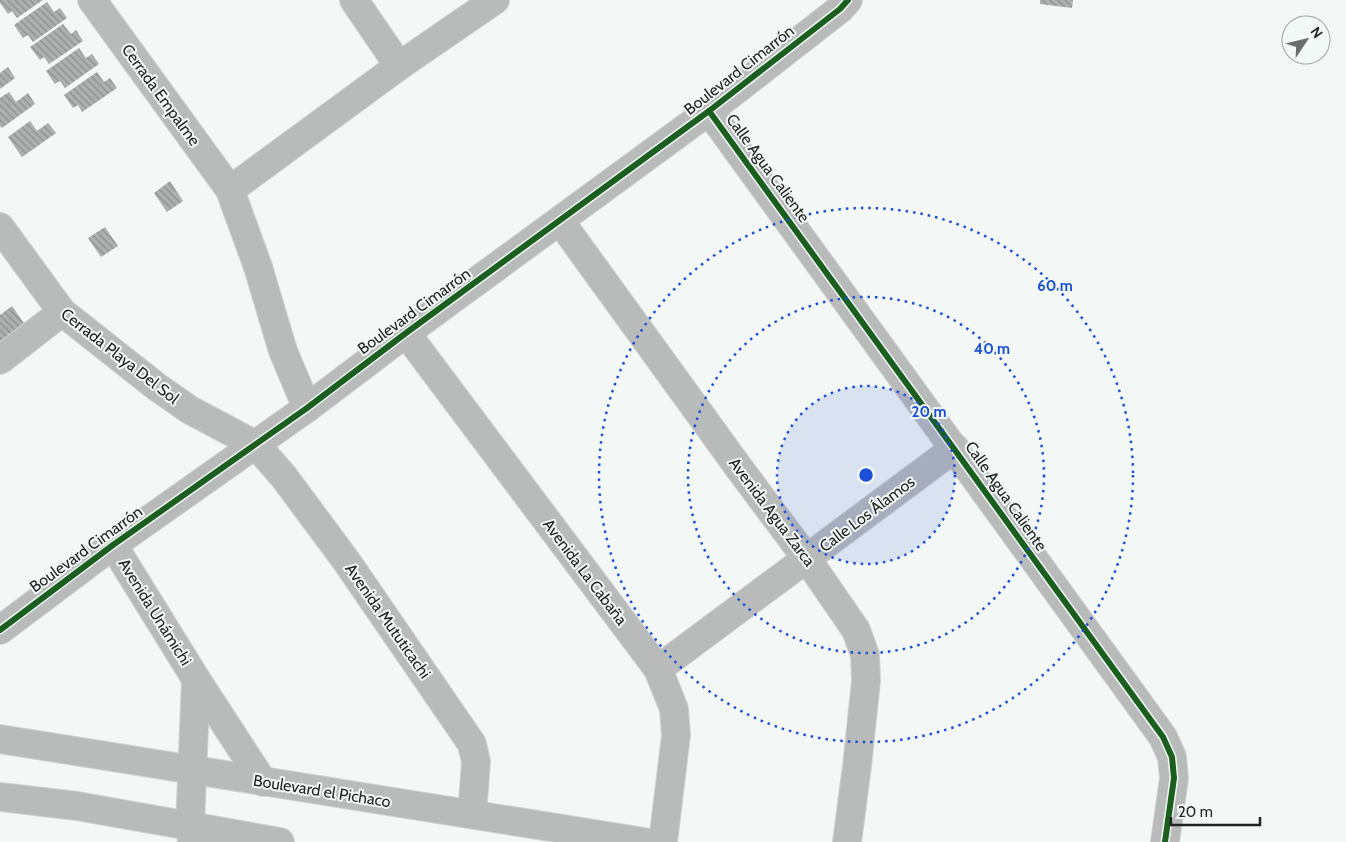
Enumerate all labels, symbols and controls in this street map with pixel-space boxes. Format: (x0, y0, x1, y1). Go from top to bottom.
north arrow (1281, 15, 1331, 65)
street label: Boulevard Cimarrón (680, 21, 798, 119)
text: N (1306, 23, 1327, 42)
street label: Cerrada Empalme (118, 40, 204, 150)
street label: Calle Agua Caliente (722, 110, 814, 226)
street label: Boulevard Cimarrón (354, 264, 474, 358)
text: 60 m (1037, 277, 1073, 295)
street label: Cerrada Playa Del Sol (57, 304, 183, 408)
text: 40 m (974, 340, 1010, 358)
text: 20 m (912, 403, 946, 421)
street label: Calle Agua Caliente (961, 438, 1051, 554)
street label: Avenida Agua Zarca (725, 454, 819, 570)
centre of rings (857, 466, 875, 484)
street label: Calle Los Álamos (816, 472, 919, 556)
street label: Boulevard Cimarrón (26, 502, 146, 596)
street label: Avenida La Cabaña (539, 515, 631, 629)
street label: Avenida Unámichi (115, 555, 195, 669)
street label: Avenida Mututicachi (341, 560, 435, 682)
street label: Boulevard el Pichaco (252, 771, 392, 811)
scale bar (1171, 794, 1260, 826)
text: 20 m (1178, 803, 1213, 821)

